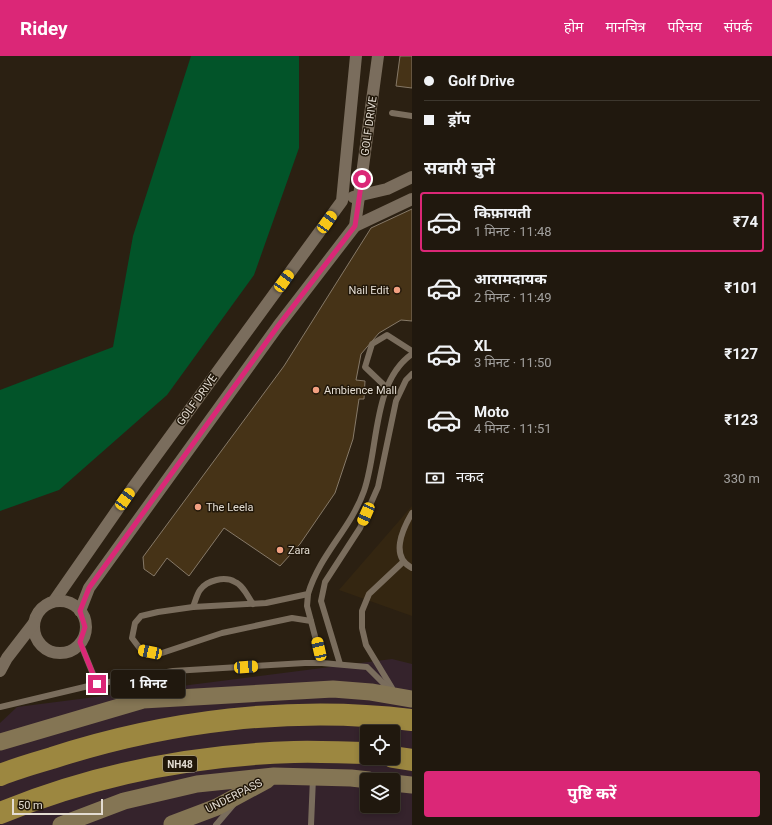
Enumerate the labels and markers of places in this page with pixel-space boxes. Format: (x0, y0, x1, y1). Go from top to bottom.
place label: Nail Edit (348, 284, 389, 297)
marker: Nail Edit (392, 285, 402, 295)
place label: Ambience Mall (324, 384, 397, 397)
marker: Ambience Mall (311, 385, 321, 395)
place label: The Leela (206, 501, 253, 514)
marker: The Leela (193, 502, 203, 512)
place label: Zara (288, 544, 310, 557)
marker: Zara (275, 545, 285, 555)

